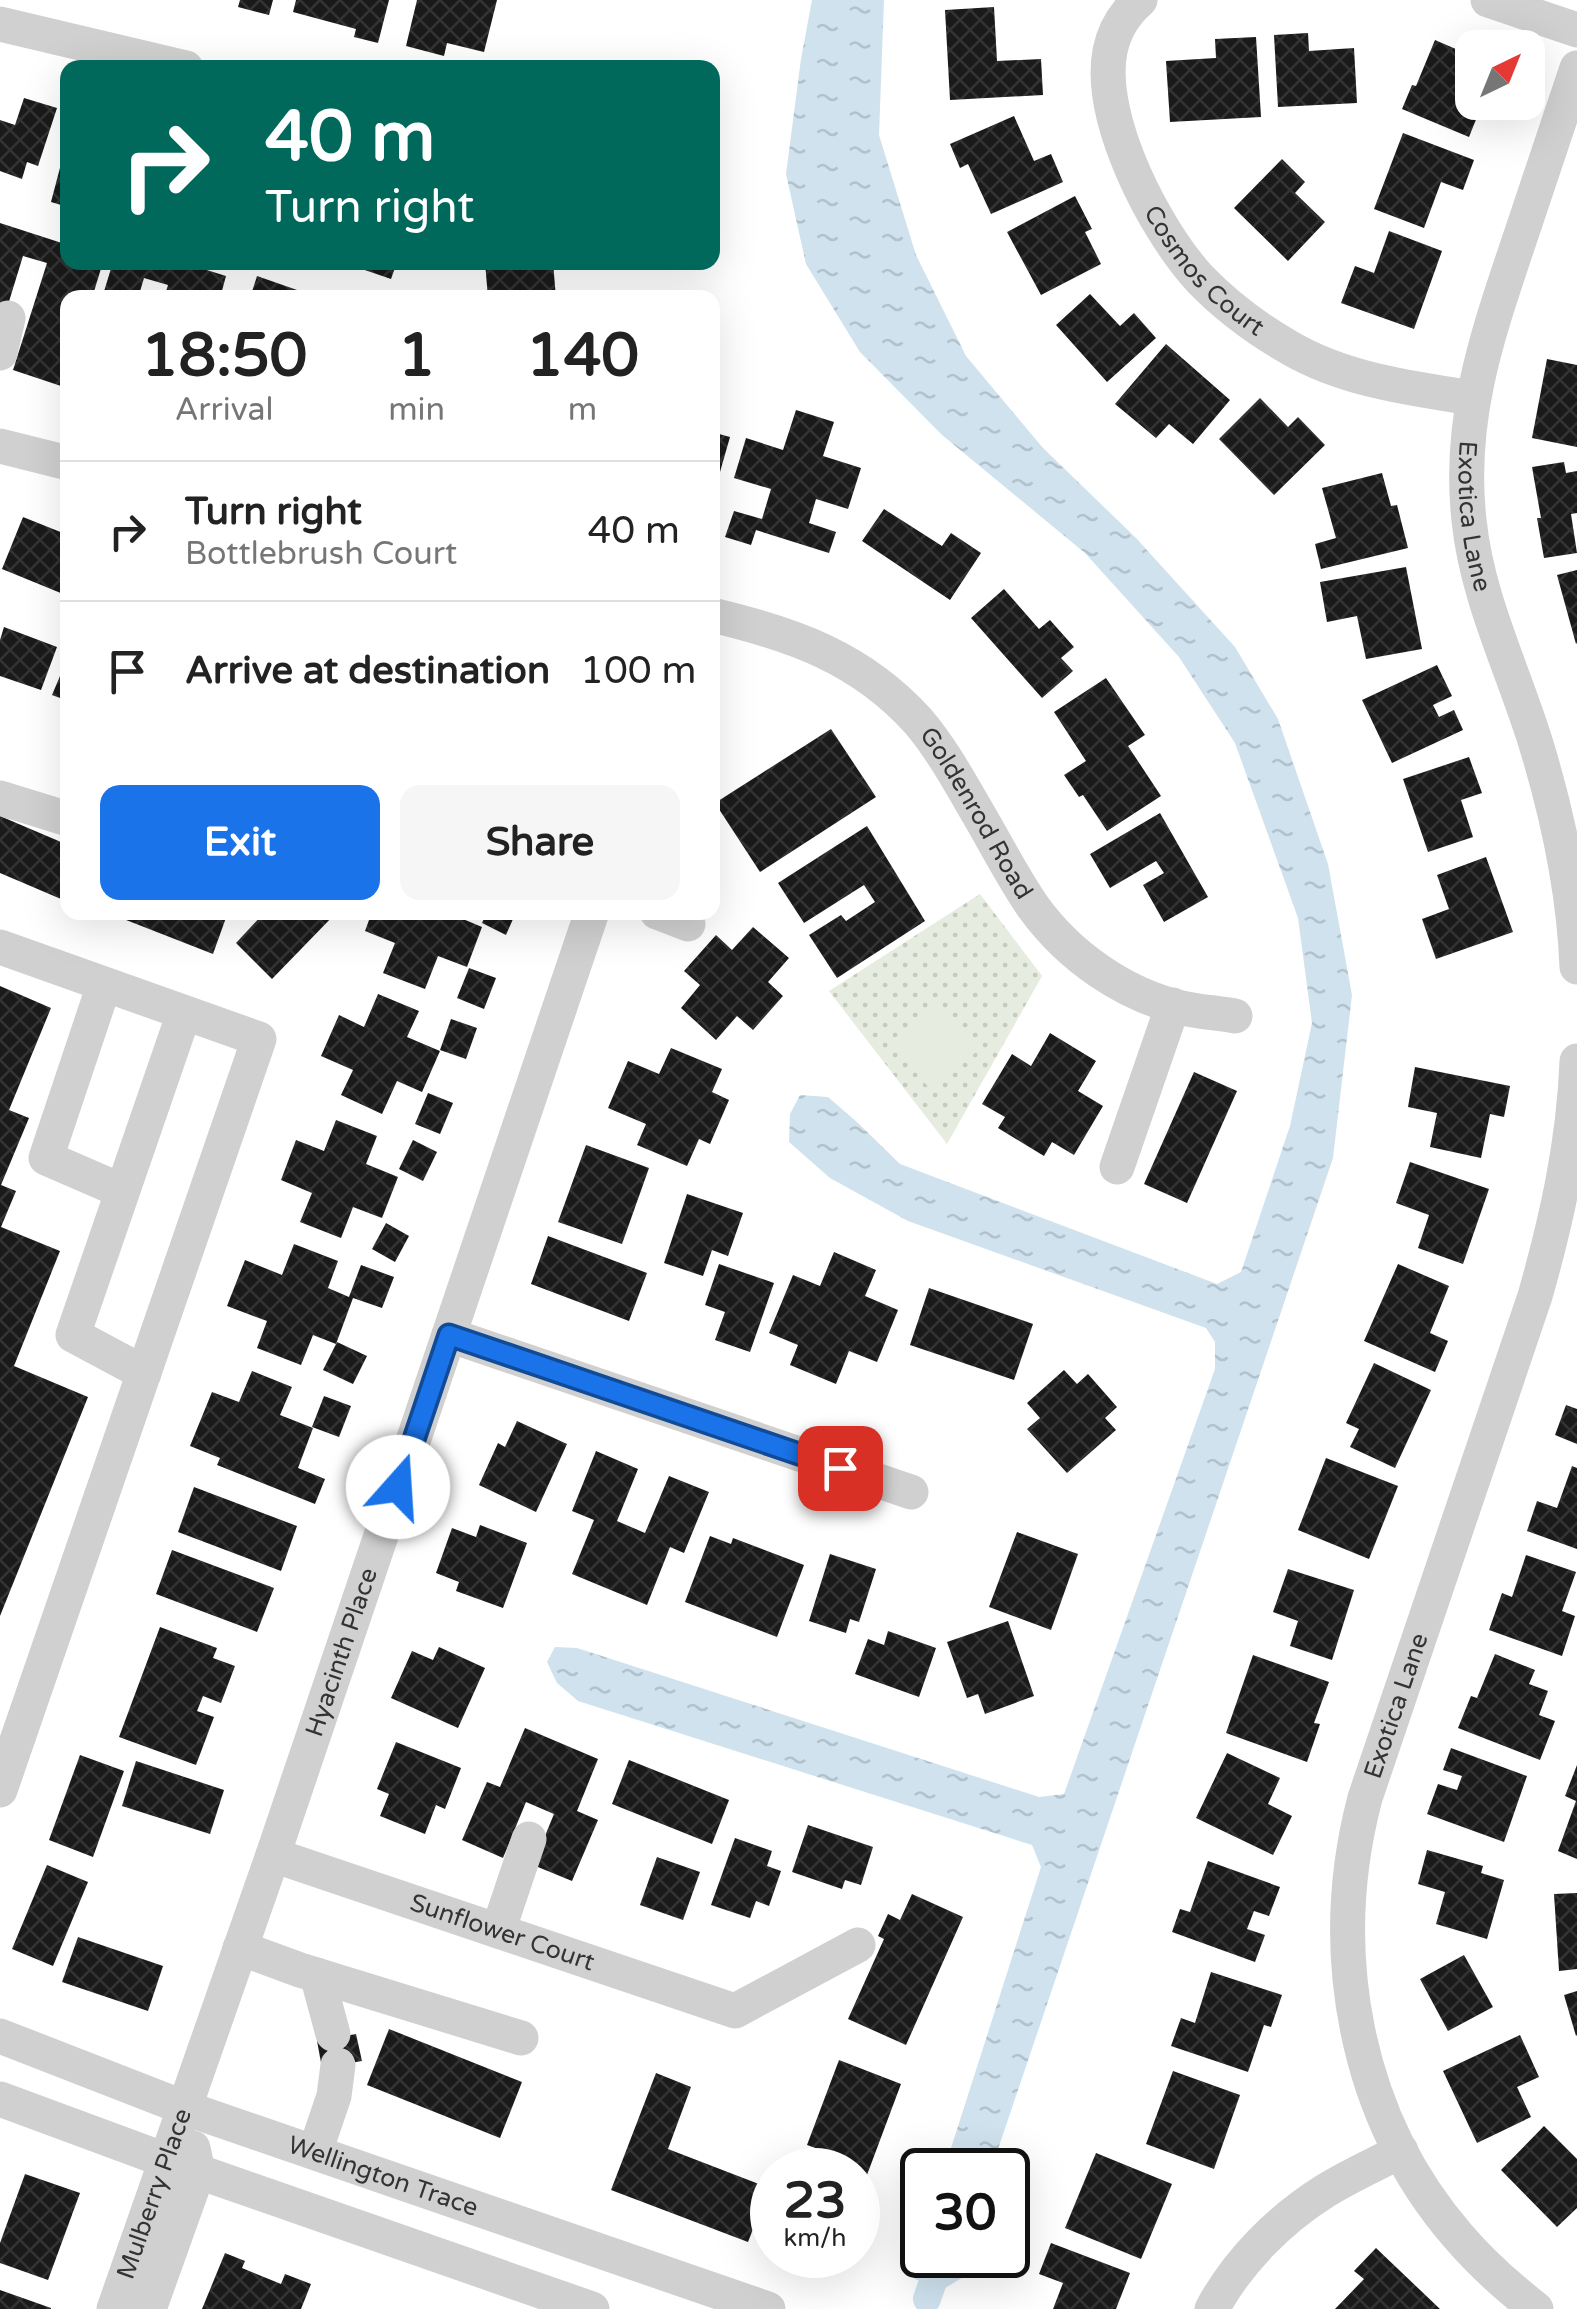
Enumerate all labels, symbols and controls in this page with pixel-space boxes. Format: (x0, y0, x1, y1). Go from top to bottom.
north arrow (1455, 30, 1545, 120)
map controls (1455, 30, 1545, 120)
text: 40 m (265, 96, 435, 180)
icon: right (100, 100, 230, 230)
text: Turn right (265, 181, 474, 235)
street label: Cosmos Court (1137, 200, 1270, 343)
text: 18:50 (141, 320, 307, 392)
text: 1 (398, 320, 435, 392)
text: 140 (526, 320, 639, 392)
text: Arrival (175, 391, 274, 429)
text: min (388, 391, 445, 429)
text: m (568, 391, 597, 429)
street label: Exotica Lane (1452, 440, 1498, 595)
text: Turn right (185, 489, 362, 535)
icon: right (100, 504, 155, 559)
text: 40 m (588, 508, 680, 554)
text: Bottlebrush Court (185, 535, 457, 573)
icon: arrive (100, 644, 155, 699)
text: Arrive at destination (185, 648, 550, 694)
text: 100 m (580, 648, 696, 694)
street label: Goldenrod Road (913, 721, 1039, 905)
button: Exit (100, 785, 380, 900)
button: Share (400, 785, 680, 900)
pin (798, 1426, 883, 1511)
position arrow (346, 1435, 450, 1539)
icon: arrive (813, 1441, 868, 1496)
street label: Hyacinth Place (299, 1564, 384, 1741)
street label: Exotica Lane (1358, 1629, 1435, 1783)
street label: Sunflower Court (406, 1887, 599, 1978)
street label: Mulberry Place (111, 2105, 198, 2283)
street label: Wellington Trace (284, 2130, 482, 2223)
speed limit sign: 30 (900, 2148, 1030, 2278)
text: 23 (784, 2171, 846, 2231)
text: km/h (784, 2223, 846, 2253)

